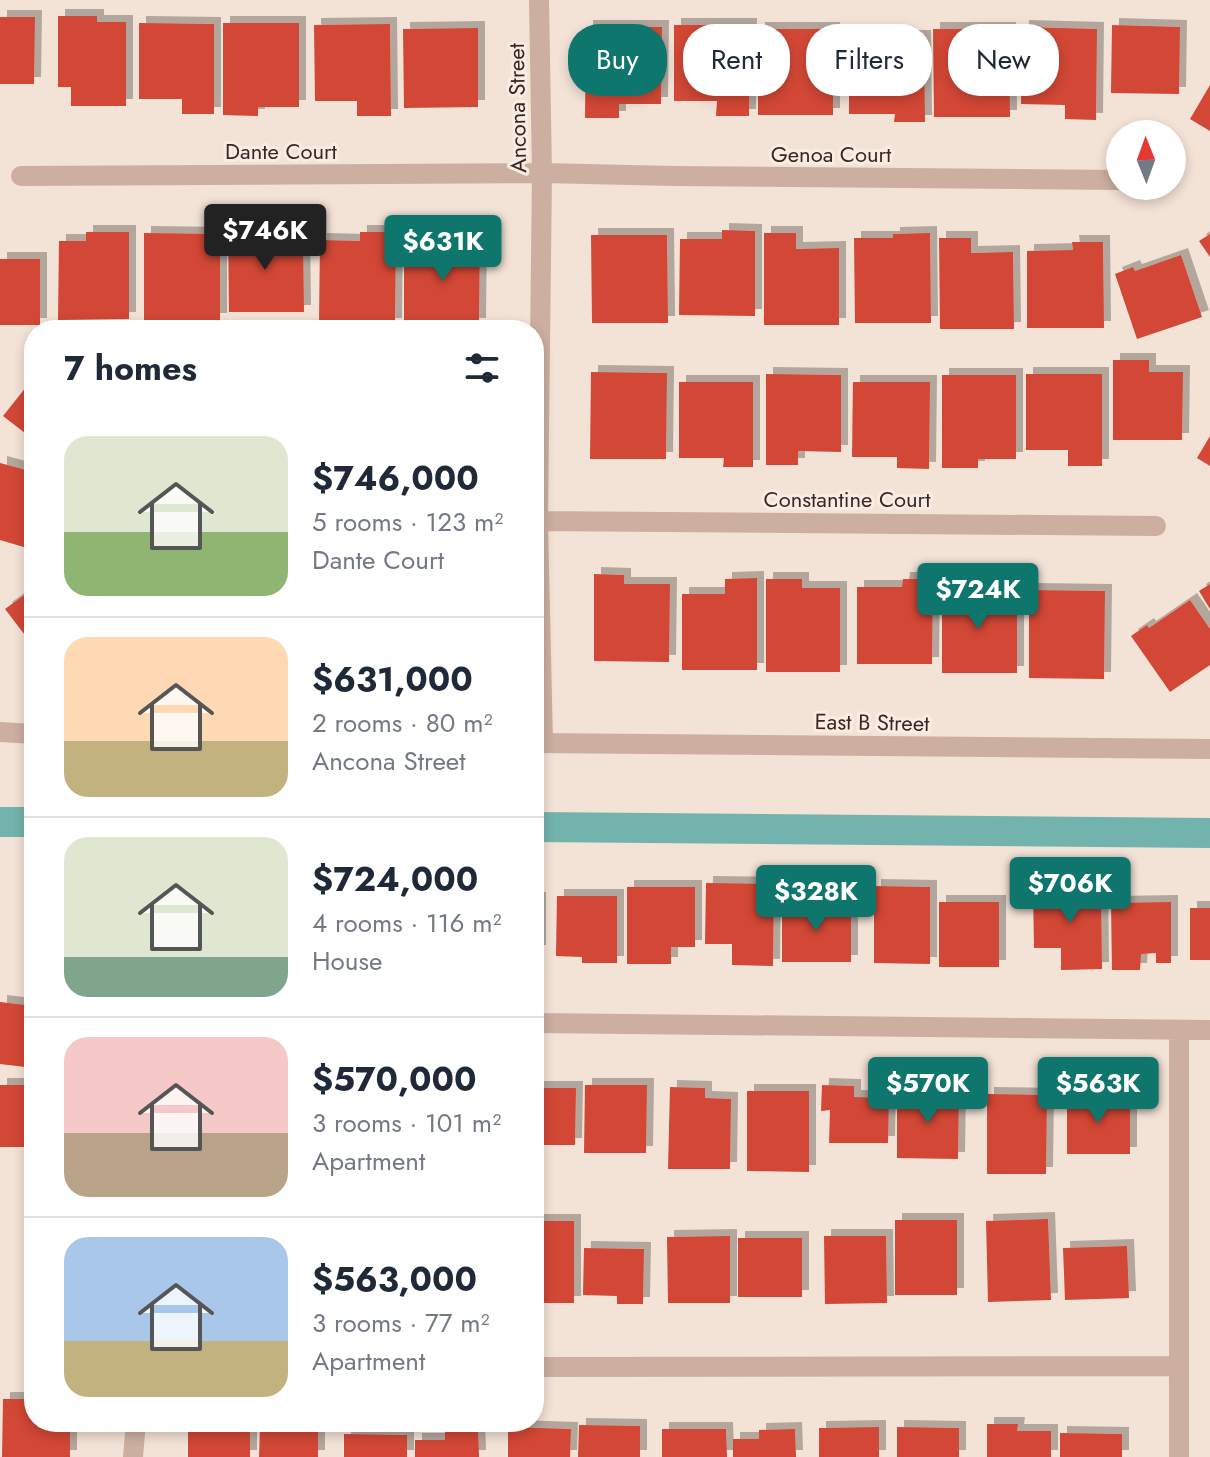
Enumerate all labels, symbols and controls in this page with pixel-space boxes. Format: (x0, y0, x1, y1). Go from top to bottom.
chip: Buy (568, 24, 667, 96)
chip: Rent (683, 24, 790, 96)
chip: Filters (806, 24, 932, 96)
chip: New (948, 24, 1059, 96)
street label: Ancona Street (500, 42, 534, 173)
north arrow (1106, 120, 1186, 200)
map controls (1106, 120, 1186, 200)
street label: Dante Court (225, 135, 338, 167)
street label: Genoa Court (771, 138, 892, 170)
pin: $746K (209, 204, 321, 272)
text: $746K (222, 211, 308, 249)
pin: $631K (387, 215, 499, 283)
text: $631K (402, 222, 484, 260)
text: 7 homes (64, 344, 197, 393)
icon: filters (460, 346, 504, 390)
text: $746,000 (312, 454, 479, 503)
icon: home (128, 468, 224, 564)
street label: Constantine Court (764, 483, 931, 515)
text: 5 rooms · 123 m² (312, 503, 503, 541)
text: Dante Court (312, 541, 444, 579)
pin: $724K (922, 563, 1034, 631)
text: $724K (935, 570, 1021, 608)
text: $631,000 (312, 655, 473, 704)
icon: home (128, 669, 224, 765)
text: 2 rooms · 80 m² (312, 704, 493, 742)
street label: East B Street (814, 705, 930, 739)
text: Ancona Street (312, 742, 465, 780)
text: $724,000 (312, 855, 478, 904)
pin: $706K (1014, 857, 1126, 925)
text: $706K (1028, 864, 1112, 902)
pin: $328K (760, 865, 872, 933)
icon: home (128, 869, 224, 965)
text: $328K (774, 872, 858, 910)
text: 4 rooms · 116 m² (312, 904, 502, 942)
text: House (312, 942, 382, 980)
text: $570,000 (312, 1055, 477, 1104)
pin: $570K (872, 1057, 984, 1125)
pin: $563K (1042, 1057, 1154, 1125)
text: $570K (886, 1064, 970, 1102)
text: $563K (1056, 1064, 1140, 1102)
icon: home (128, 1069, 224, 1165)
text: 3 rooms · 101 m² (312, 1104, 501, 1142)
text: Apartment (312, 1142, 425, 1180)
text: $563,000 (312, 1255, 477, 1304)
icon: home (128, 1269, 224, 1365)
text: 3 rooms · 77 m² (312, 1304, 489, 1342)
text: Apartment (312, 1342, 425, 1380)

